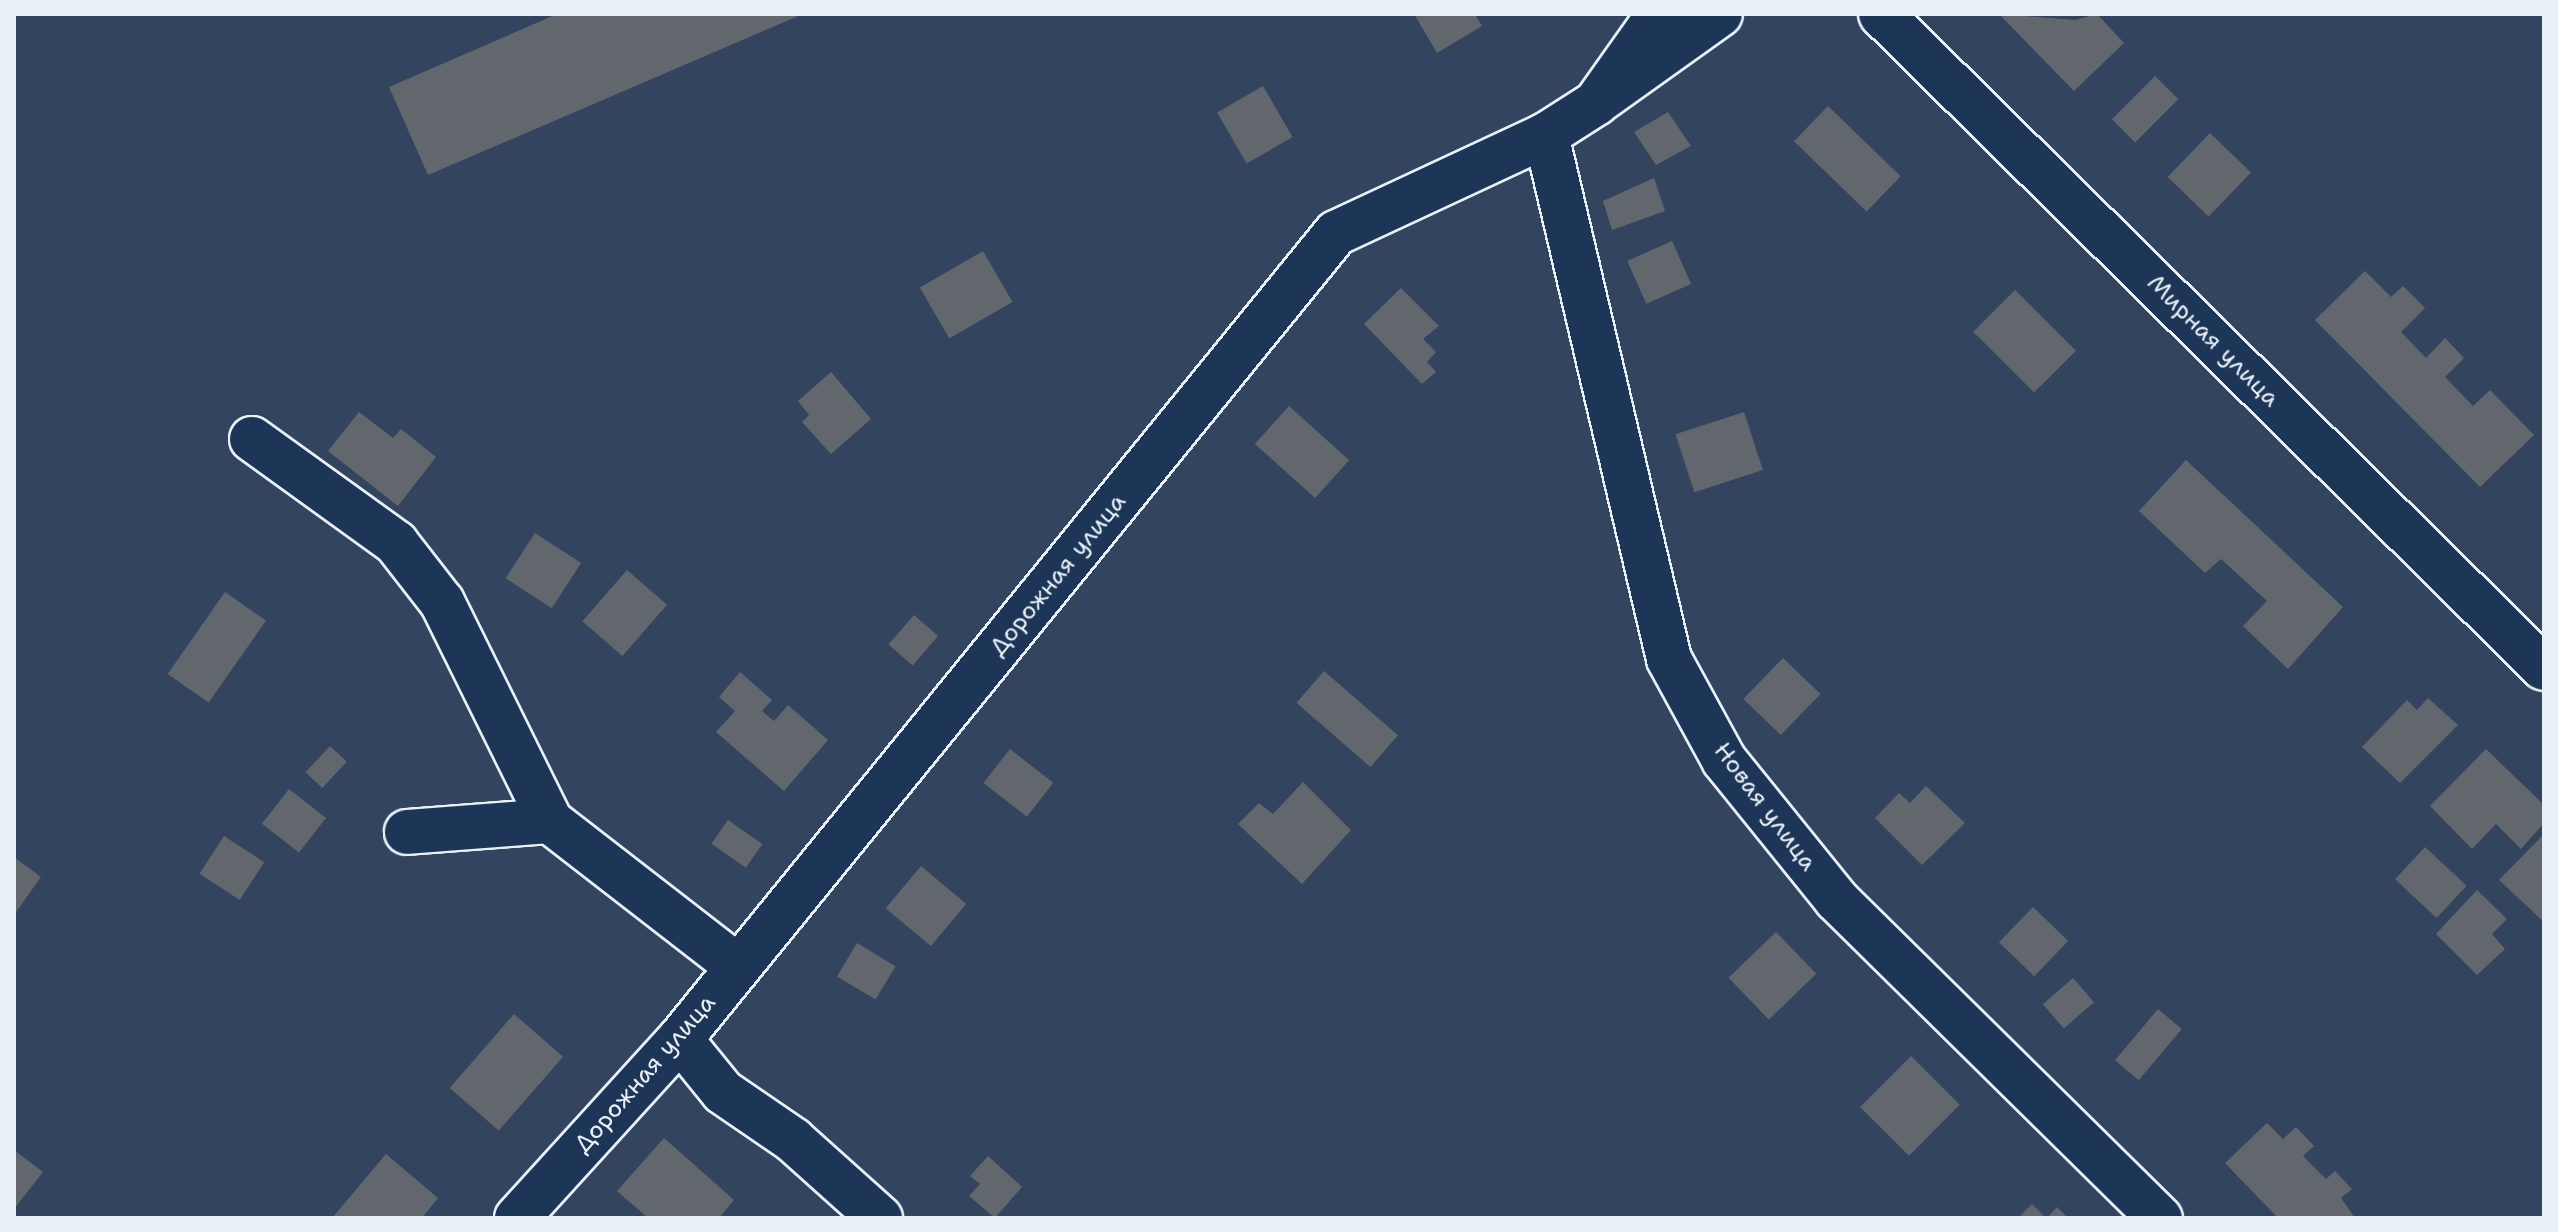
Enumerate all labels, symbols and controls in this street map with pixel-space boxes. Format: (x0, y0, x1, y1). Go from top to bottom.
street label: Мирная улица (2141, 269, 2285, 413)
street label: Дорожная улица (984, 488, 1132, 662)
street label: Новая улица (1707, 737, 1823, 877)
street label: Дорожная улица (568, 989, 722, 1159)

